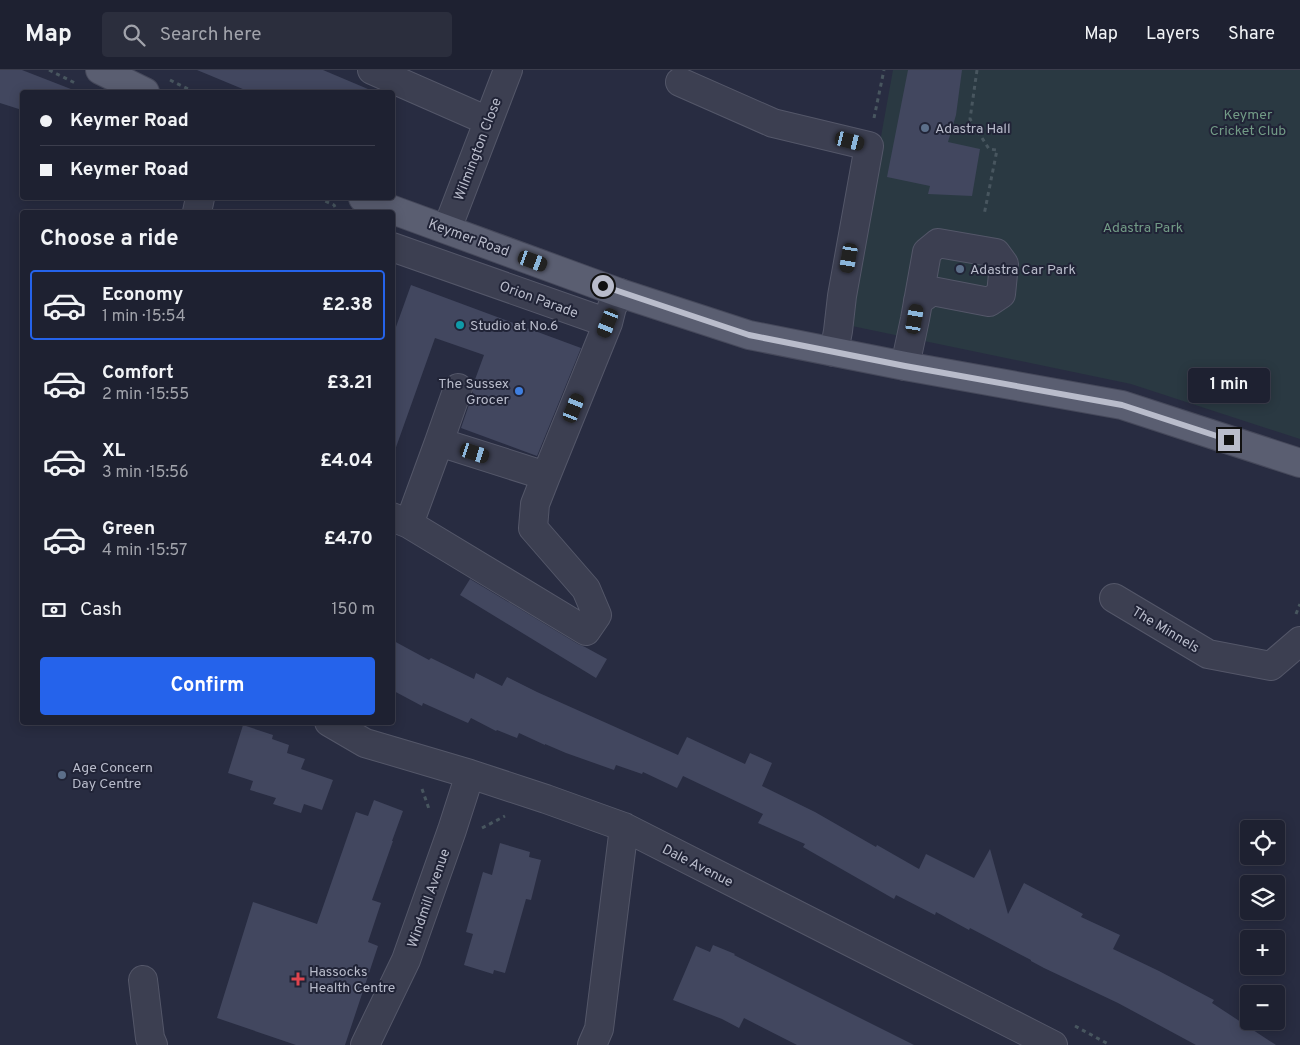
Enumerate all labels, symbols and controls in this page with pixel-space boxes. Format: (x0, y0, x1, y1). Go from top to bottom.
search box (102, 12, 452, 57)
text: Map (25, 20, 72, 50)
icon: search (120, 21, 148, 49)
text: Search here (160, 23, 261, 47)
text: Map (1084, 23, 1118, 46)
text: Layers (1146, 23, 1200, 46)
text: Share (1228, 23, 1275, 46)
street label: Wilmington Close (451, 96, 506, 203)
park label: Keymer Cricket Club (1210, 107, 1286, 140)
text: Keymer Road (70, 109, 189, 133)
place label: Adastra Hall (935, 121, 1011, 138)
marker: Adastra Hall (919, 122, 931, 134)
car (833, 130, 866, 152)
text: Keymer Road (70, 158, 189, 182)
street label: Keymer Road (426, 216, 511, 261)
park label: Adastra Park (1103, 220, 1183, 237)
text: Choose a ride (40, 226, 178, 253)
car (839, 242, 858, 274)
car (516, 249, 549, 273)
place label: Adastra Car Park (970, 262, 1076, 279)
marker: Adastra Car Park (954, 263, 966, 275)
route start (592, 275, 614, 297)
street label: Orion Parade (497, 278, 580, 322)
icon: car (42, 283, 87, 328)
text: Economy (102, 283, 183, 307)
text: £2.38 (322, 293, 373, 317)
car (905, 303, 924, 335)
car (595, 306, 620, 340)
text: 1 min · 15:54 (102, 307, 186, 327)
place label: Studio at No.6 (470, 318, 558, 335)
marker: Studio at No.6 (454, 319, 466, 331)
icon: car (42, 361, 87, 406)
text: Comfort (102, 361, 174, 385)
callout: 1 min (1188, 368, 1270, 402)
text: £3.21 (327, 371, 373, 395)
text: 1 min (1210, 375, 1248, 395)
place label: The Sussex Grocer (438, 376, 510, 409)
text: 2 min · 15:55 (102, 385, 189, 405)
marker: The Sussex Grocer (513, 385, 525, 397)
car (561, 391, 586, 425)
route end (1218, 429, 1240, 451)
icon: car (42, 439, 87, 484)
text: XL (102, 439, 125, 463)
car (458, 441, 491, 465)
text: £4.04 (320, 449, 373, 473)
text: 3 min · 15:56 (102, 463, 189, 483)
icon: car (42, 517, 87, 562)
text: Green (102, 517, 155, 541)
text: £4.70 (324, 527, 373, 551)
text: 4 min · 15:57 (102, 541, 187, 561)
icon: cash (40, 596, 68, 624)
text: Cash (80, 598, 122, 622)
text: 150 m (332, 600, 375, 620)
street label: The Minnels (1128, 603, 1202, 657)
button: Confirm (40, 657, 375, 715)
place label: Age Concern Day Centre (72, 760, 153, 793)
marker: Age Concern Day Centre (56, 769, 68, 781)
map controls (1240, 820, 1285, 1030)
button: locate (1240, 820, 1285, 865)
street label: Dale Avenue (659, 841, 736, 891)
street label: Windmill Avenue (405, 847, 454, 950)
button: layers (1240, 875, 1285, 920)
button: + (1240, 930, 1285, 975)
place label: Hassocks Health Centre (309, 964, 395, 997)
marker: Hassocks Health Centre (291, 972, 305, 986)
button: − (1240, 985, 1285, 1030)

